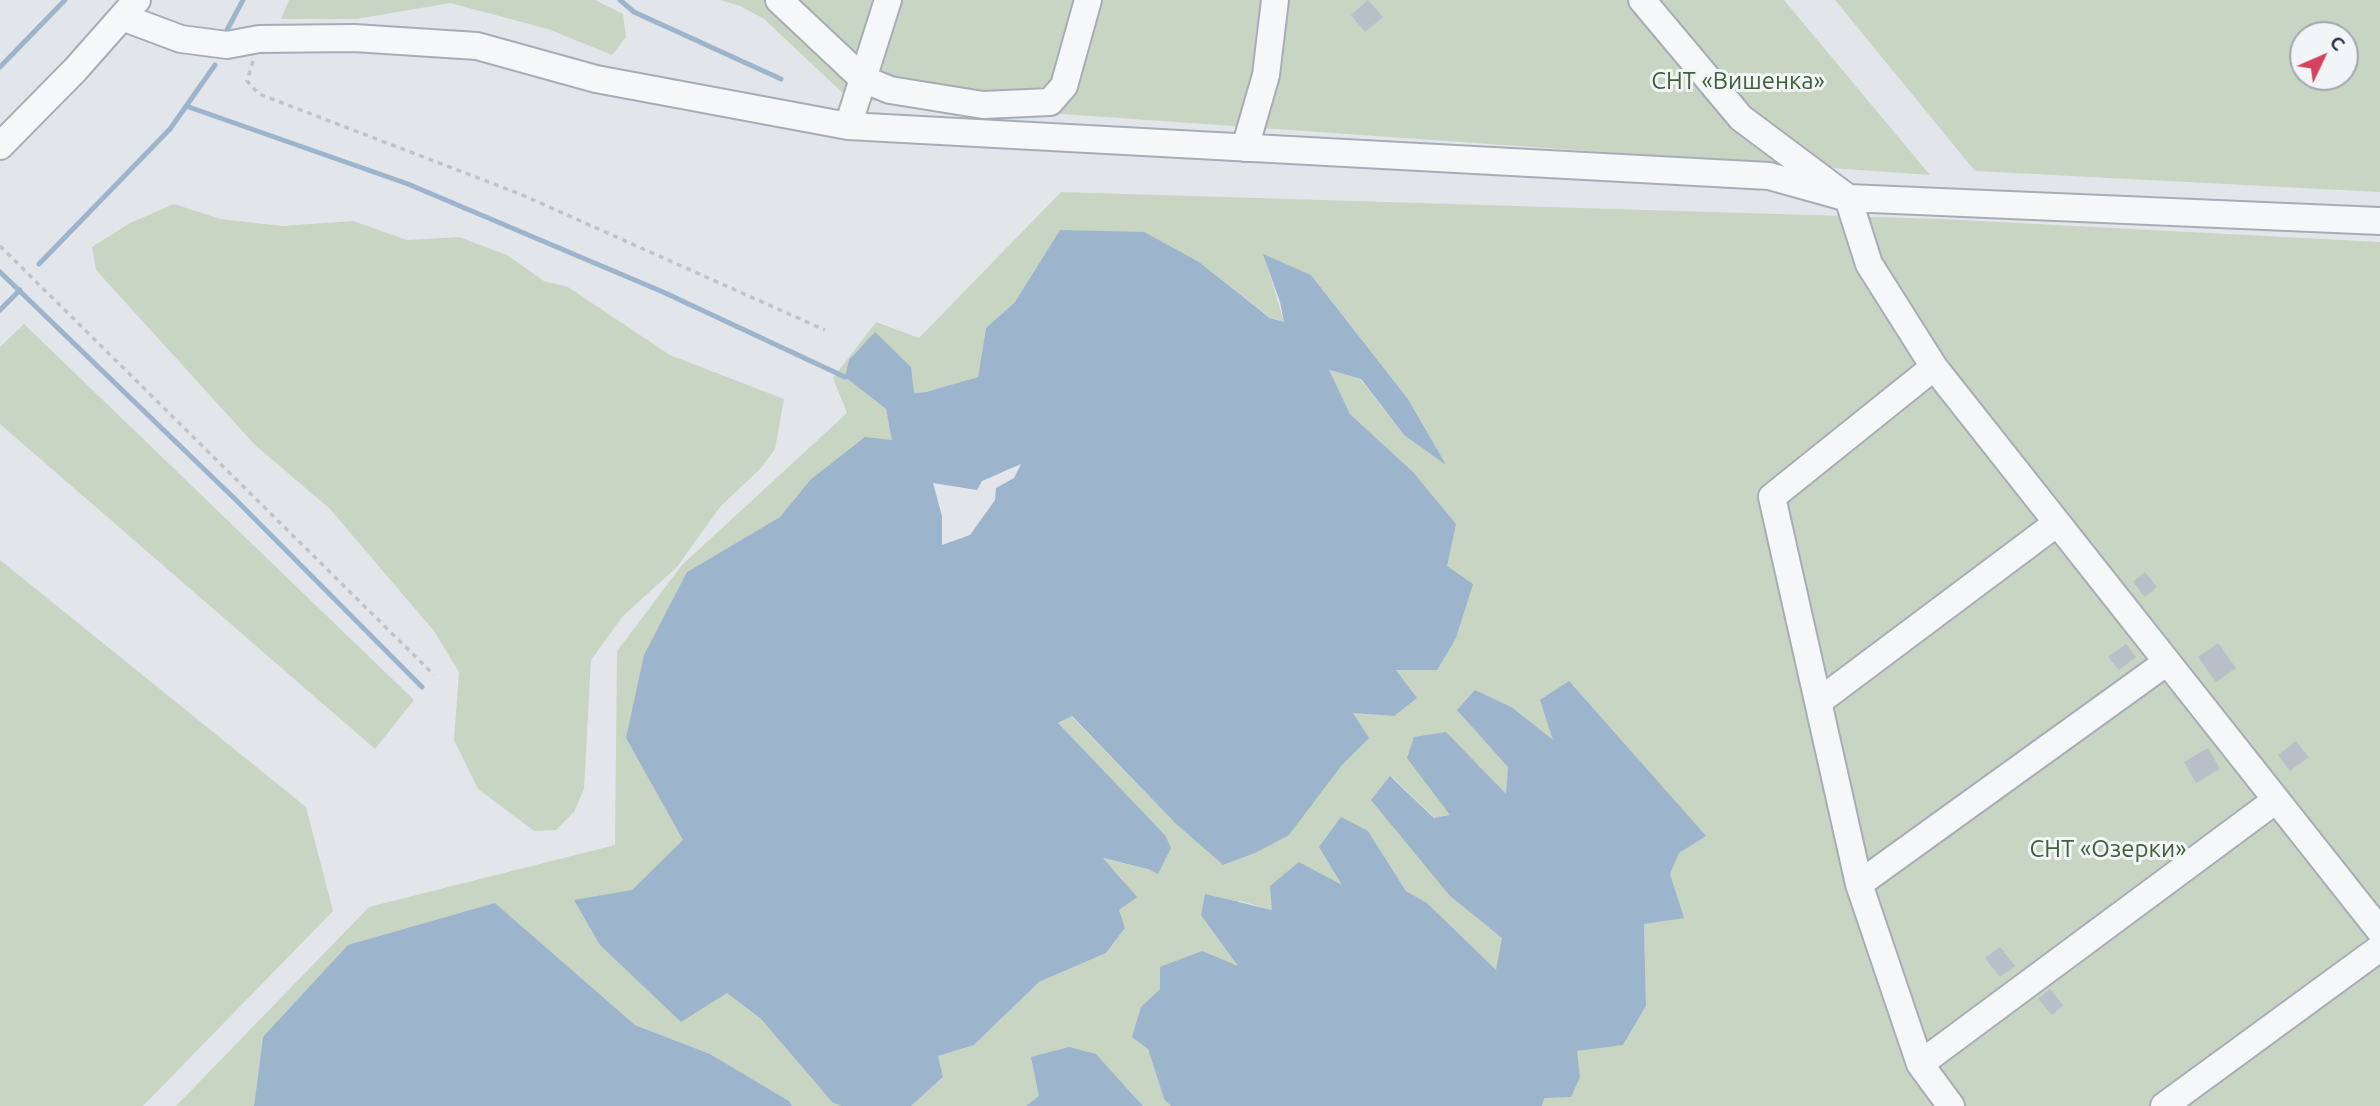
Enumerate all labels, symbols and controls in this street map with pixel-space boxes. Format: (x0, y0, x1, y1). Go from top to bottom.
north arrow (2289, 21, 2359, 91)
text: С (2326, 31, 2350, 55)
park label: СНТ «Вишенка» (1651, 67, 1825, 95)
park label: СНТ «Озерки» (2030, 835, 2186, 863)

